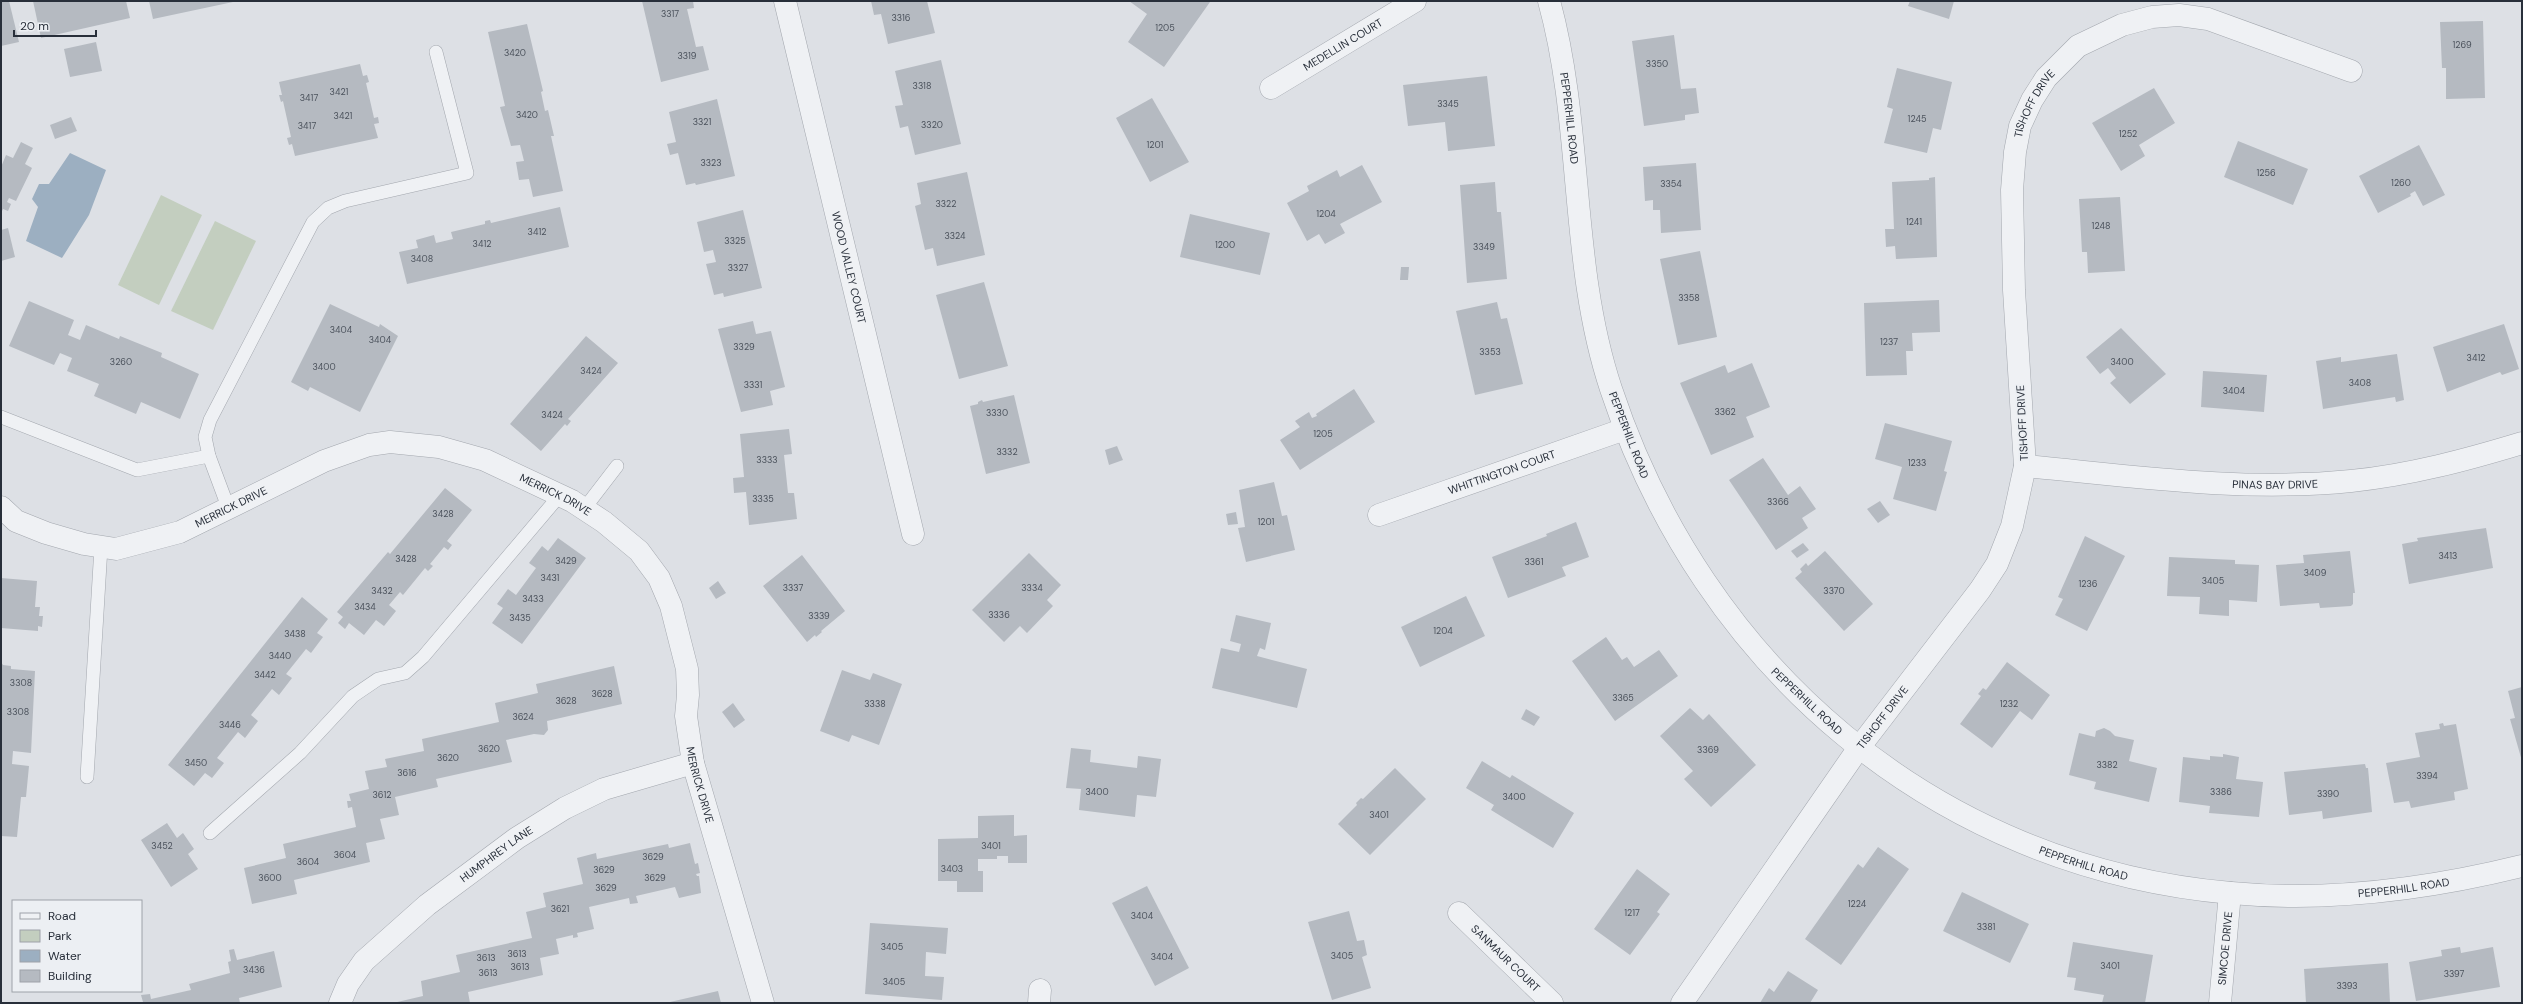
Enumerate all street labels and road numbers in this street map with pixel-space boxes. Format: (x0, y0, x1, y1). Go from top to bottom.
street label: MEDELLIN COURT (1301, 15, 1385, 74)
street label: TISHOFF DRIVE (2011, 66, 2058, 139)
street label: PEPPERHILL ROAD (1557, 71, 1582, 165)
street label: WOOD VALLEY COURT (829, 210, 869, 325)
street label: TISHOFF DRIVE (2013, 385, 2031, 461)
street label: PEPPERHILL ROAD (1606, 390, 1652, 481)
street label: WHITTINGTON COURT (1446, 447, 1557, 497)
street label: MERRICK DRIVE (517, 470, 594, 519)
street label: PINAS BAY DRIVE (2232, 477, 2318, 492)
street label: MERRICK DRIVE (193, 483, 270, 530)
street label: PEPPERHILL ROAD (1769, 664, 1846, 738)
street label: TISHOFF DRIVE (1854, 683, 1911, 752)
street label: MERRICK DRIVE (684, 746, 717, 825)
street label: HUMPHREY LANE (457, 823, 535, 885)
street label: PEPPERHILL ROAD (2037, 843, 2130, 883)
street label: PEPPERHILL ROAD (2357, 874, 2451, 900)
street label: SIMCOE DRIVE (2215, 911, 2235, 986)
street label: SANMAUR COURT (1468, 922, 1543, 995)

